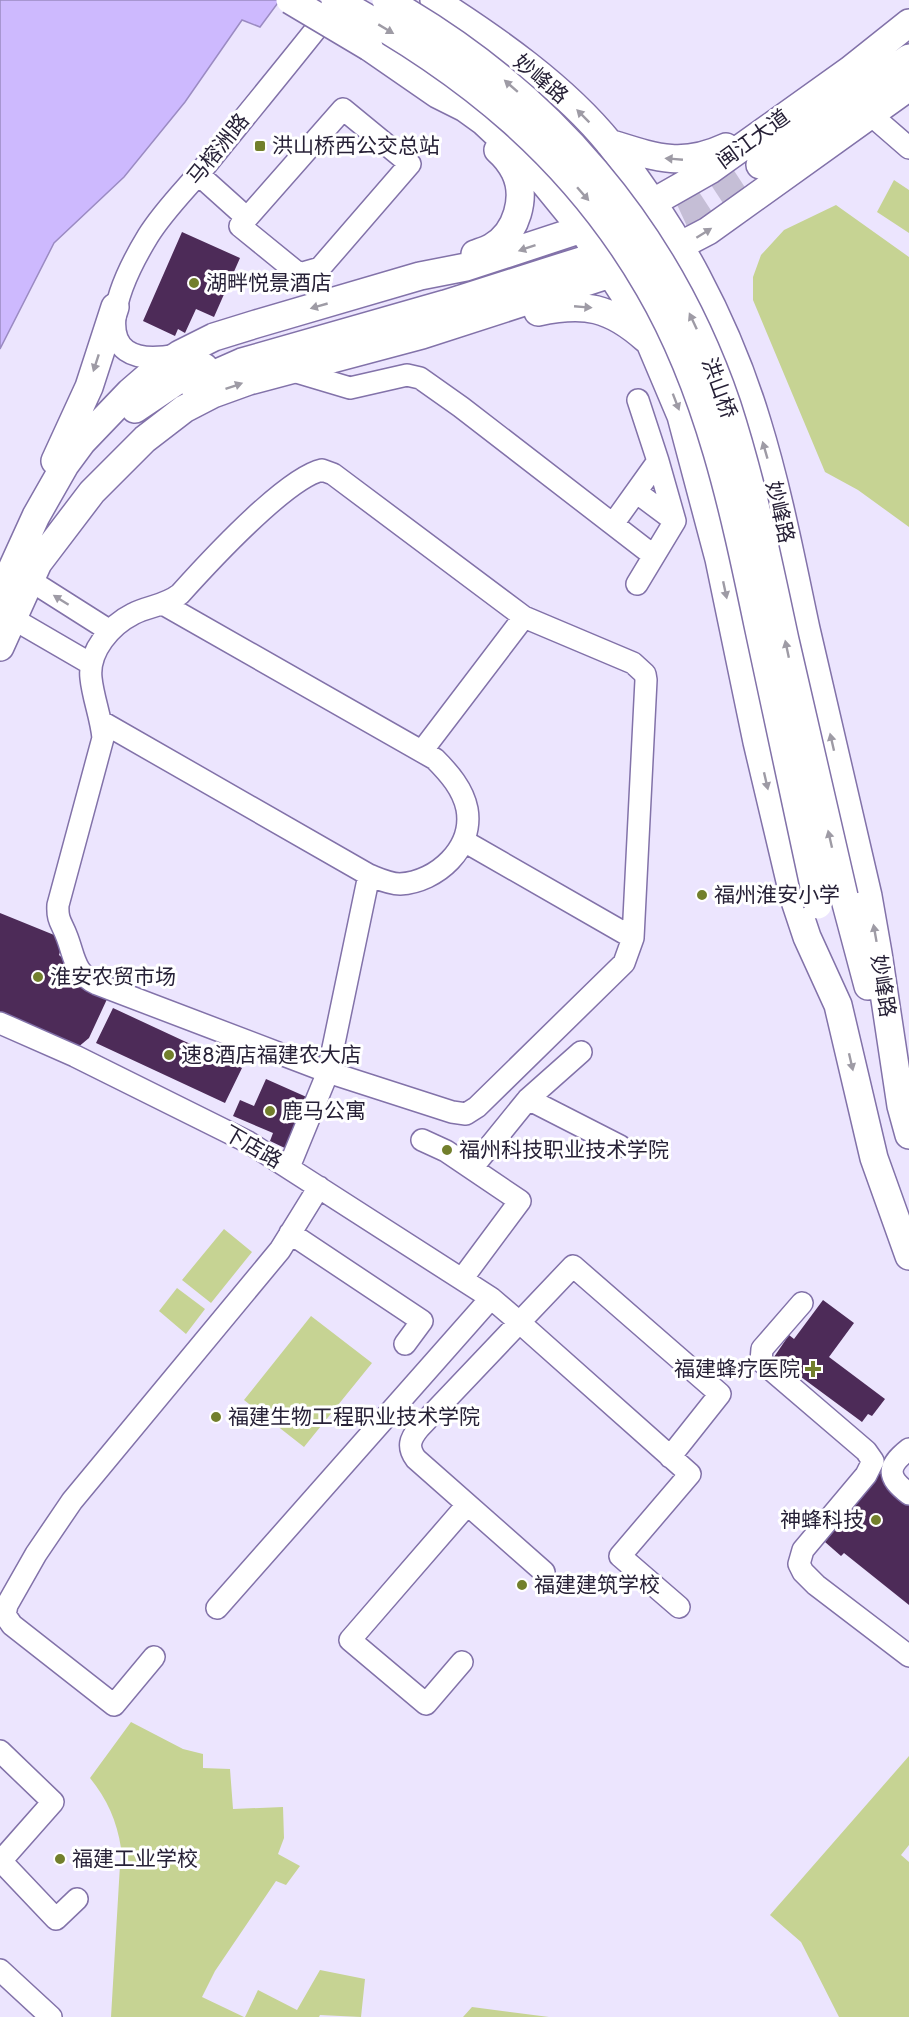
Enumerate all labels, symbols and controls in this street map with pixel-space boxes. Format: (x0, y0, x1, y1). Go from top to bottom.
one-way arrow (378, 24, 394, 35)
street label: 妙峰路 (507, 50, 573, 111)
one-way arrow (503, 79, 519, 92)
street label: 闽江大道 (712, 105, 796, 176)
street label: 马榕洲路 (182, 109, 256, 191)
one-way arrow (577, 109, 591, 123)
place label: 洪山桥西公交总站 (272, 134, 440, 161)
marker: 洪山桥西公交总站 (253, 139, 267, 153)
one-way arrow (665, 154, 684, 164)
one-way arrow (576, 186, 589, 201)
one-way arrow (696, 228, 712, 239)
one-way arrow (518, 243, 536, 253)
place label: 湖畔悦景酒店 (206, 271, 332, 298)
marker: 湖畔悦景酒店 (187, 276, 201, 290)
one-way arrow (310, 302, 328, 311)
one-way arrow (574, 302, 593, 312)
one-way arrow (688, 313, 697, 330)
one-way arrow (91, 354, 101, 372)
street label: 洪山桥 (694, 354, 741, 423)
one-way arrow (225, 381, 243, 391)
one-way arrow (671, 393, 681, 411)
one-way arrow (760, 441, 769, 459)
street label: 妙峰路 (758, 479, 799, 546)
one-way arrow (721, 581, 730, 600)
one-way arrow (53, 594, 69, 605)
one-way arrow (782, 640, 792, 658)
one-way arrow (827, 733, 837, 751)
one-way arrow (762, 771, 772, 790)
one-way arrow (825, 830, 835, 849)
place label: 福州淮安小学 (714, 883, 840, 910)
marker: 福州淮安小学 (695, 888, 709, 902)
one-way arrow (870, 923, 879, 942)
street label: 妙峰路 (863, 953, 900, 1019)
place label: 淮安农贸市场 (50, 965, 176, 992)
marker: 淮安农贸市场 (31, 970, 45, 984)
place label: 速8酒店福建农大店 (181, 1043, 362, 1070)
marker: 速8酒店福建农大店 (162, 1048, 176, 1062)
one-way arrow (847, 1053, 857, 1071)
place label: 鹿马公寓 (282, 1099, 366, 1126)
marker: 鹿马公寓 (263, 1104, 277, 1118)
street label: 下店路 (218, 1121, 286, 1176)
place label: 福州科技职业技术学院 (459, 1138, 669, 1165)
marker: 福州科技职业技术学院 (440, 1143, 454, 1157)
place label: 福建蜂疗医院 (674, 1357, 800, 1384)
marker: 福建蜂疗医院 (804, 1360, 822, 1378)
place label: 福建生物工程职业技术学院 (228, 1405, 480, 1432)
marker: 福建生物工程职业技术学院 (209, 1410, 223, 1424)
place label: 神蜂科技 (780, 1508, 864, 1535)
marker: 神蜂科技 (869, 1513, 883, 1527)
place label: 福建建筑学校 (534, 1573, 660, 1600)
marker: 福建建筑学校 (515, 1578, 529, 1592)
place label: 福建工业学校 (72, 1847, 198, 1874)
marker: 福建工业学校 (53, 1852, 67, 1866)

